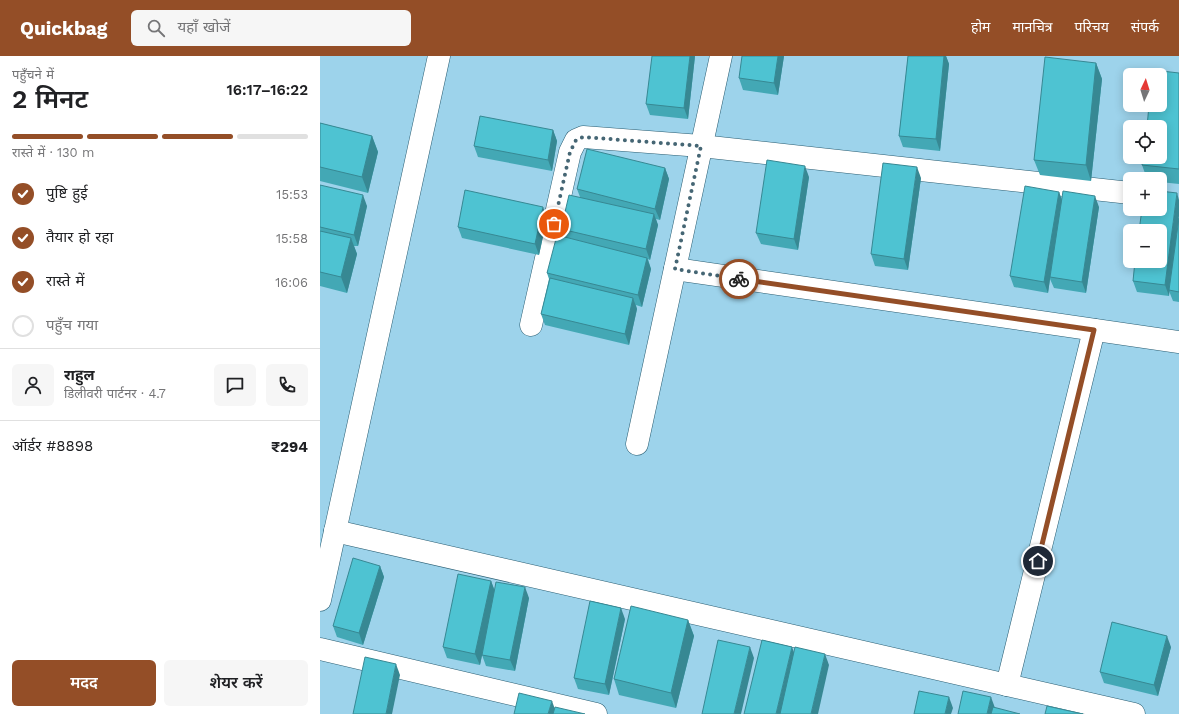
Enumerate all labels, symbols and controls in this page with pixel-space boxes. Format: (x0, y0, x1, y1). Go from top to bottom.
search box (131, 10, 411, 46)
text: Quickbag (20, 17, 107, 40)
icon: search (145, 17, 167, 39)
text: यहाँ खोजें (177, 18, 230, 36)
text: होम (971, 19, 990, 35)
text: मानचित्र (1012, 19, 1053, 35)
text: परिचय (1075, 19, 1109, 35)
text: संपर्क (1131, 19, 1159, 35)
text: पहुँचने में (12, 67, 54, 82)
north arrow (1123, 68, 1167, 112)
map controls (1123, 68, 1167, 268)
text: 16:17–16:22 (227, 81, 308, 99)
text: 2 मिनट (12, 84, 88, 114)
button: locate (1123, 120, 1167, 164)
text: रास्ते में · 130 m (12, 145, 94, 160)
button: + (1123, 172, 1167, 216)
icon: check (12, 183, 34, 205)
text: पुष्टि हुई (46, 184, 88, 202)
text: 15:53 (276, 187, 308, 202)
pin (537, 207, 571, 241)
icon: bag (543, 213, 565, 235)
button: − (1123, 224, 1167, 268)
icon: check (12, 227, 34, 249)
text: तैयार हो रहा (46, 228, 113, 246)
text: 15:58 (276, 231, 308, 246)
courier (719, 259, 759, 299)
icon: bike (728, 268, 750, 290)
icon: check (12, 271, 34, 293)
text: रास्ते में (46, 272, 85, 290)
text: 16:06 (275, 275, 308, 290)
text: पहुँच गया (46, 316, 98, 334)
button: person (12, 364, 54, 406)
button: chat (214, 364, 256, 406)
button: phone (266, 364, 308, 406)
text: राहुल (64, 366, 95, 384)
text: डिलीवरी पार्टनर · 4.7 (64, 386, 166, 401)
text: ऑर्डर #8898 (12, 437, 93, 455)
text: ₹294 (271, 438, 308, 456)
pin (1021, 544, 1055, 578)
icon: home (1027, 550, 1049, 572)
button: मदद (12, 660, 156, 706)
button: शेयर करें (164, 660, 308, 706)

